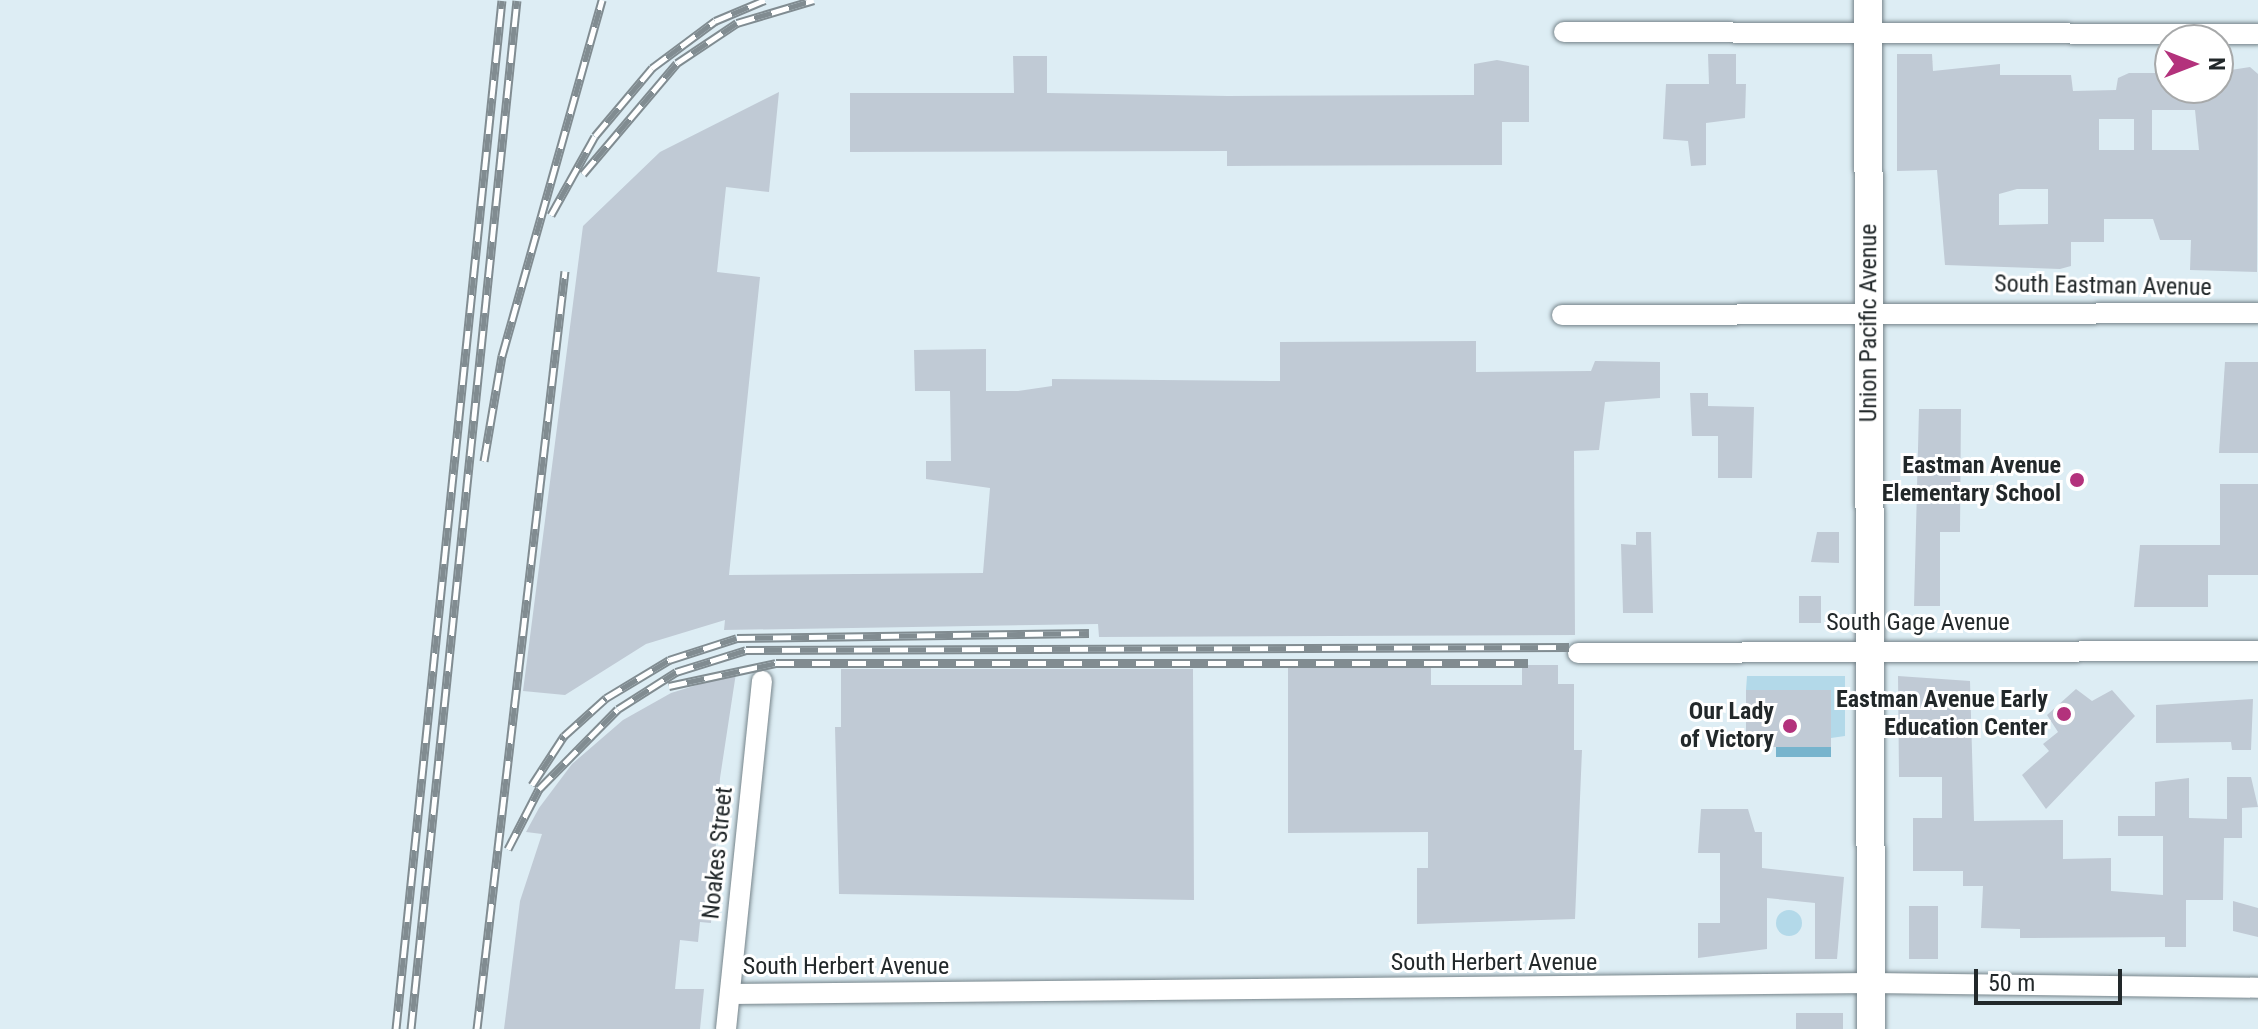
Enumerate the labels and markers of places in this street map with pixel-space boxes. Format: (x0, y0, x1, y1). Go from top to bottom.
place label: Eastman Avenue Elementary School (1882, 452, 2061, 508)
marker: Eastman Avenue Elementary School (2068, 471, 2086, 489)
place label: Eastman Avenue Early Education Center (1836, 686, 2048, 742)
place label: Our Lady of Victory (1680, 698, 1774, 754)
marker: Eastman Avenue Early Education Center (2055, 705, 2073, 723)
marker: Our Lady of Victory (1781, 717, 1799, 735)

